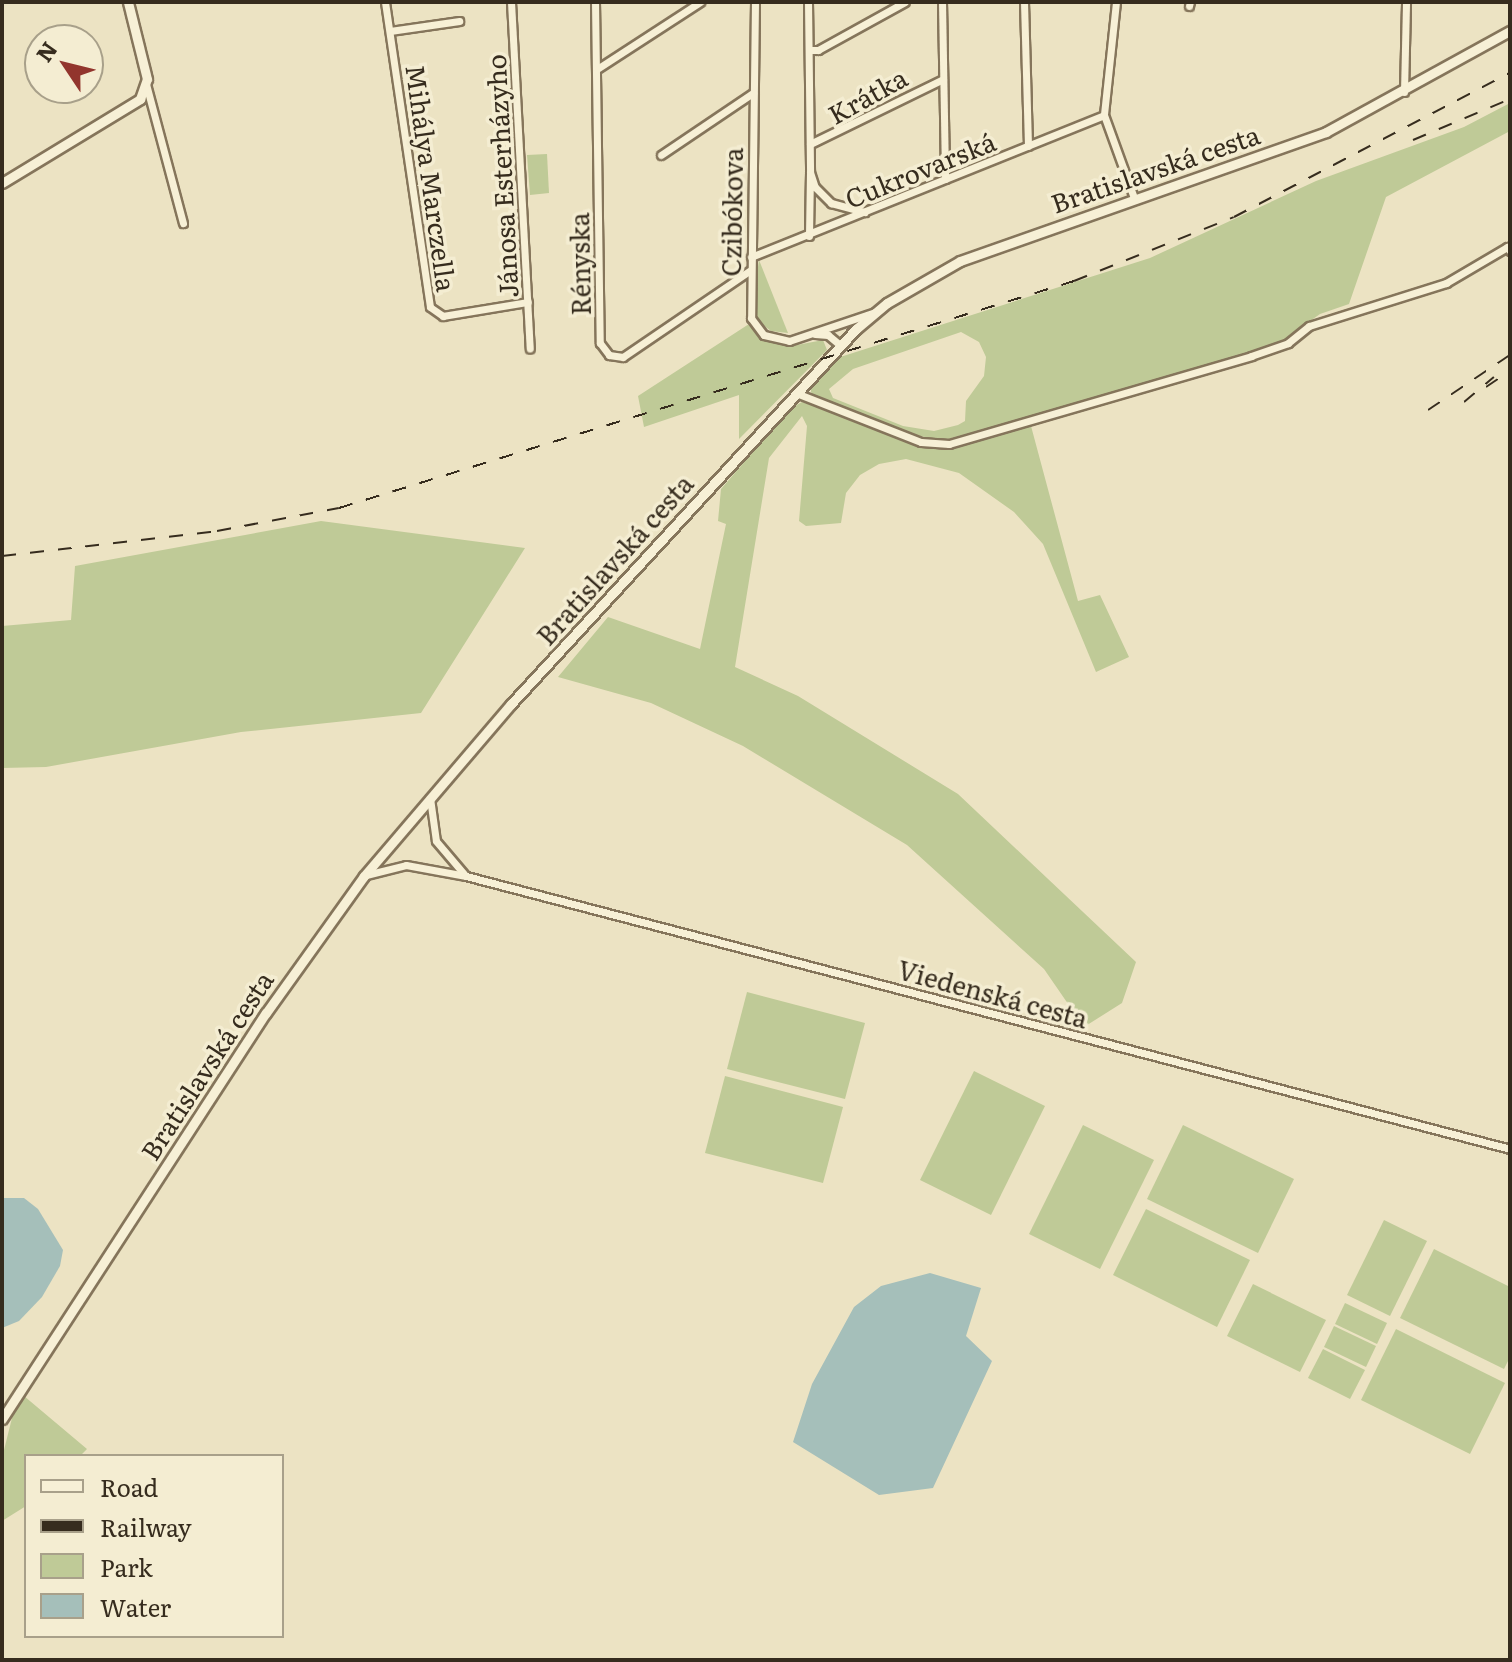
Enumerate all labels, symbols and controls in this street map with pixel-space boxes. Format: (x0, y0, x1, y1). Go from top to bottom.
north arrow (24, 24, 104, 104)
text: N (27, 34, 64, 68)
street label: Jánosa Esterházyho (479, 53, 523, 299)
street label: Krátka (822, 61, 912, 129)
street label: Mihálya Marczella (401, 63, 463, 293)
street label: Bratislavská cesta (1047, 118, 1263, 218)
street label: Cukrovarská (840, 125, 1000, 213)
street label: Czibókova (714, 147, 748, 277)
street label: Rényska (563, 212, 595, 316)
street label: Bratislavská cesta (529, 467, 699, 651)
street label: Viedenská cesta (895, 953, 1091, 1033)
street label: Bratislavská cesta (133, 965, 279, 1165)
legend (24, 1454, 284, 1638)
text: Road (100, 1469, 158, 1504)
text: Railway (100, 1509, 192, 1544)
text: Park (100, 1549, 153, 1584)
text: Water (100, 1589, 171, 1624)

